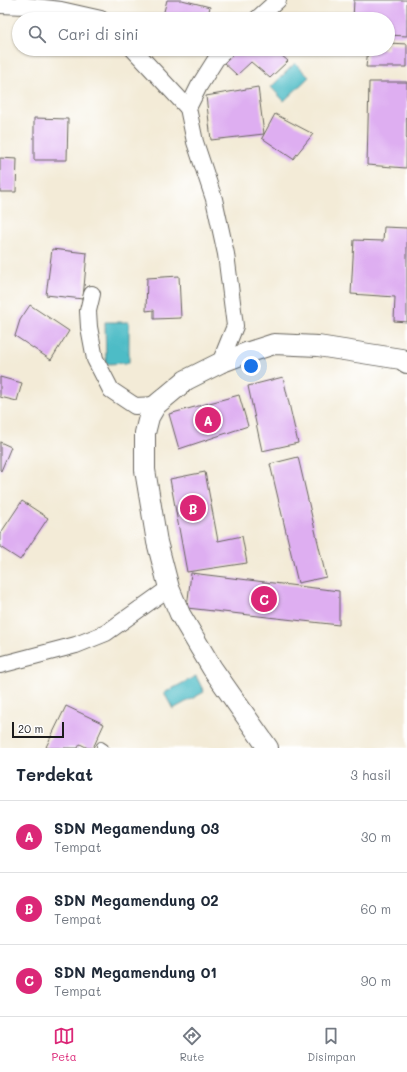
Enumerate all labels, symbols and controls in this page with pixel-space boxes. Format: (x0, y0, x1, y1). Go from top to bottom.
search box (12, 12, 395, 56)
icon: search (26, 23, 48, 45)
text: Cari di sini (58, 24, 139, 44)
your location (241, 356, 261, 376)
pin: A (195, 405, 221, 435)
pin: B (180, 493, 206, 523)
pin: C (251, 584, 277, 614)
scale bar (12, 720, 64, 739)
text: 20 m (18, 721, 43, 736)
text: Terdekat (16, 763, 93, 785)
text: 3 hasil (350, 766, 391, 783)
text: SDN Megamendung 03 (54, 818, 219, 838)
text: A (24, 828, 34, 845)
text: 30 m (361, 828, 391, 845)
text: Tempat (54, 838, 102, 855)
text: SDN Megamendung 02 (54, 890, 219, 910)
text: B (25, 900, 33, 917)
text: 60 m (361, 900, 391, 917)
text: Tempat (54, 910, 102, 927)
text: SDN Megamendung 01 (54, 962, 217, 982)
text: C (24, 972, 34, 989)
text: 90 m (361, 972, 391, 989)
text: Tempat (54, 982, 102, 999)
tab: Peta (51, 1025, 77, 1064)
tab: Rute (180, 1025, 204, 1064)
tab: Disimpan (307, 1025, 356, 1064)

